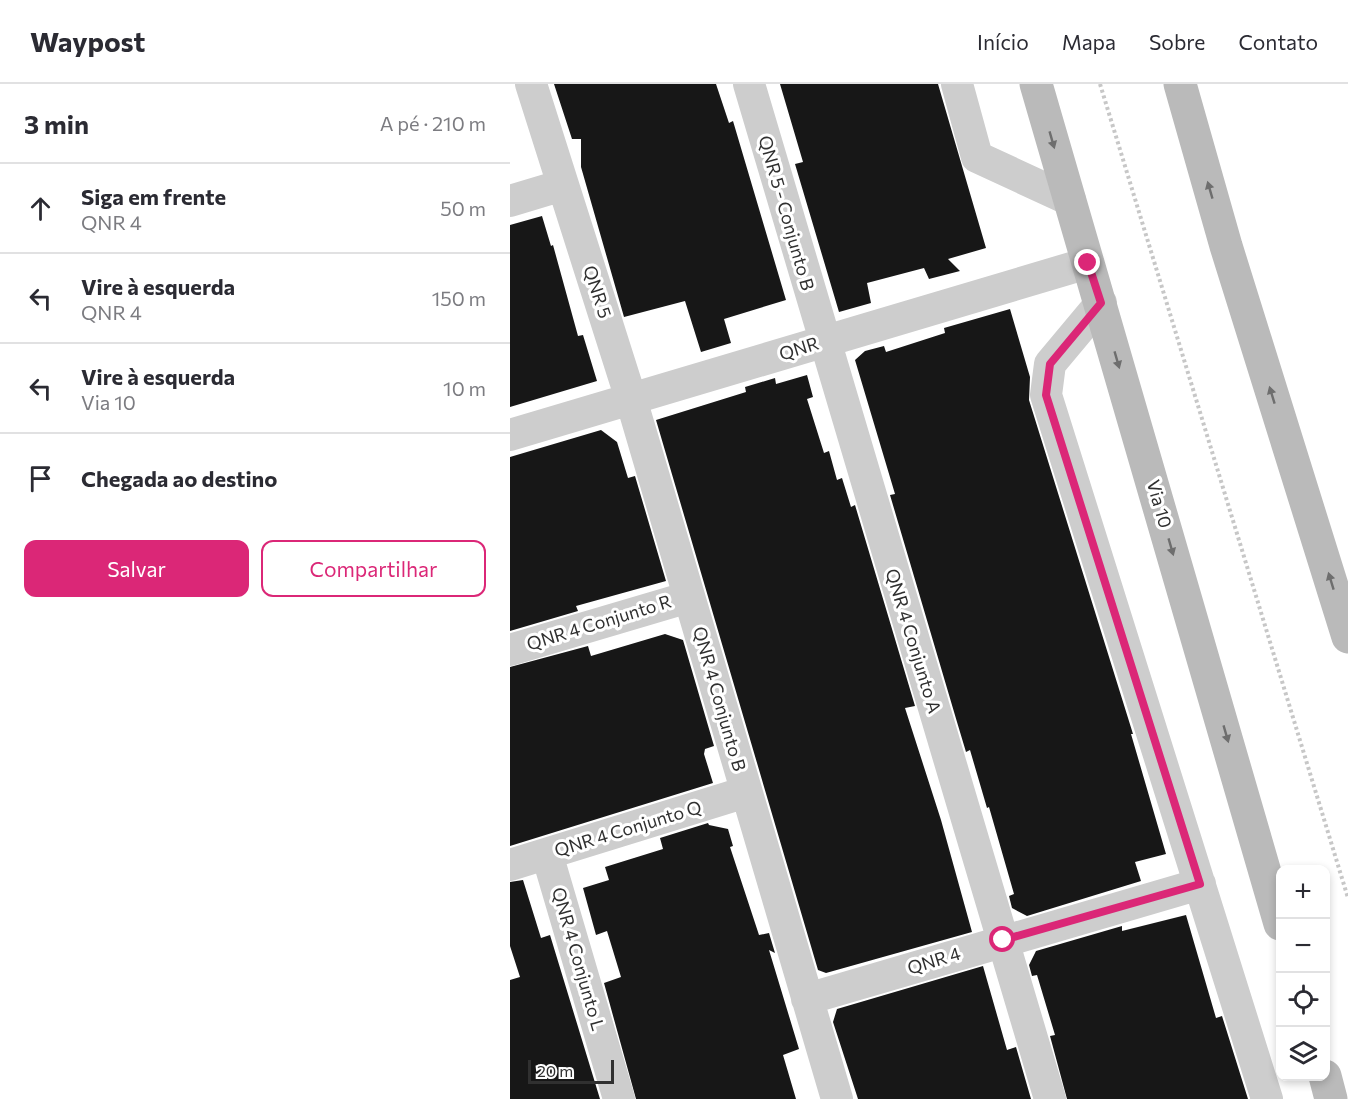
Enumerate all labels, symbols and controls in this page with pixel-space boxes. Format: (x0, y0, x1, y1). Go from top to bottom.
text: Waypost (30, 24, 145, 58)
text: Início (977, 29, 1029, 54)
text: Mapa (1062, 29, 1116, 54)
text: Sobre (1149, 29, 1205, 54)
text: Contato (1238, 29, 1318, 54)
text: 3 min (24, 108, 89, 139)
text: A pé · 210 m (380, 111, 486, 135)
one-way arrow (1048, 131, 1057, 149)
street label: QNR 5 - Conjunto B (754, 133, 820, 293)
one-way arrow (1205, 181, 1214, 199)
text: Siga em frente (81, 183, 226, 210)
icon: ahead (24, 192, 57, 225)
text: 50 m (440, 196, 486, 220)
text: QNR 4 (81, 210, 142, 234)
route end (1074, 249, 1100, 275)
street label: QNR 5 (579, 263, 617, 321)
text: Vire à esquerda (81, 273, 235, 300)
icon: left (24, 282, 57, 315)
text: 150 m (432, 286, 486, 310)
text: QNR 4 (81, 300, 142, 324)
street label: QNR (776, 332, 821, 364)
one-way arrow (1113, 351, 1122, 369)
text: Vire à esquerda (81, 363, 235, 390)
icon: left (24, 372, 57, 405)
text: 10 m (443, 376, 486, 400)
one-way arrow (1267, 386, 1276, 404)
text: Via 10 (81, 390, 136, 414)
icon: arrive (24, 462, 57, 495)
text: Chegada ao destino (81, 465, 277, 492)
street label: Via 10 (1143, 477, 1177, 530)
one-way arrow (1167, 538, 1176, 556)
button: Salvar (24, 540, 249, 597)
button: Compartilhar (261, 540, 486, 597)
street label: QNR 4 Conjunto A (881, 566, 946, 716)
one-way arrow (1325, 572, 1335, 590)
street label: QNR 4 Conjunto R (524, 590, 674, 654)
street label: QNR 4 Conjunto B (689, 624, 751, 774)
one-way arrow (1221, 725, 1231, 743)
street label: QNR 4 Conjunto Q (552, 795, 704, 861)
map controls (1276, 865, 1330, 1081)
button: + (1276, 865, 1330, 919)
street label: QNR 4 Conjunto L (548, 884, 610, 1033)
button: − (1276, 919, 1330, 973)
route start (989, 926, 1015, 952)
street label: QNR 4 (904, 941, 963, 979)
button: locate (1276, 973, 1330, 1027)
button: layers (1276, 1027, 1330, 1081)
scale bar (528, 1057, 614, 1084)
text: 20 m (537, 1061, 573, 1080)

